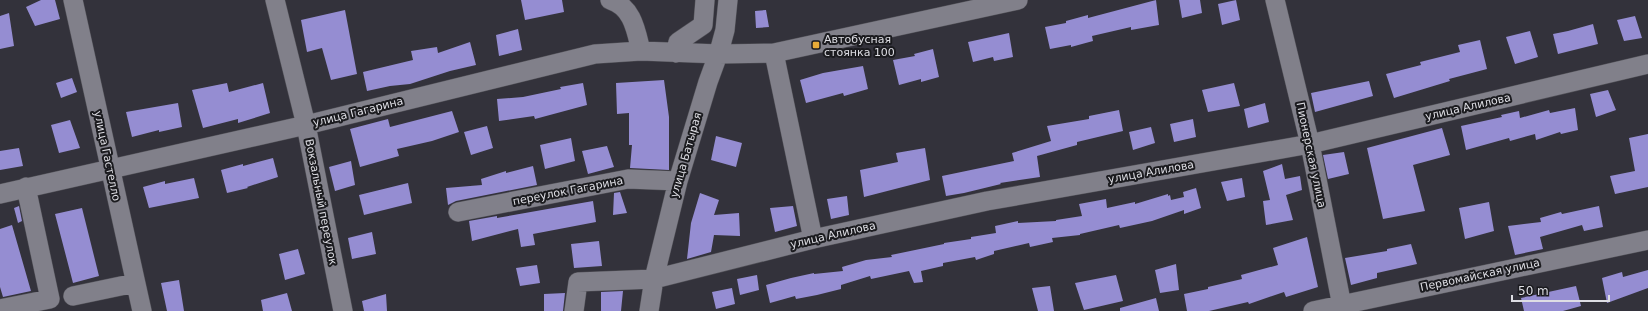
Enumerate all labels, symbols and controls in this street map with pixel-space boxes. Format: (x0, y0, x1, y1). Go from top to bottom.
place label: Автобусная стоянка 100 (824, 33, 895, 59)
marker: Автобусная стоянка 100 (811, 40, 821, 50)
street label: улица Алилова (1424, 91, 1512, 123)
street label: улица Гагарина (312, 95, 404, 129)
street label: Пионерская улица (1293, 101, 1329, 209)
street label: улица Гастелло (91, 110, 123, 203)
street label: улица Батырая (668, 111, 704, 199)
street label: Вокзальный переулок (302, 138, 340, 266)
street label: улица Алилова (1107, 158, 1195, 186)
street label: переулок Гагарина (512, 174, 624, 208)
street label: улица Алилова (789, 219, 877, 251)
street label: Первомайская улица (1419, 256, 1541, 294)
scale bar (1512, 277, 1609, 303)
text: 50 m (1518, 284, 1549, 298)

